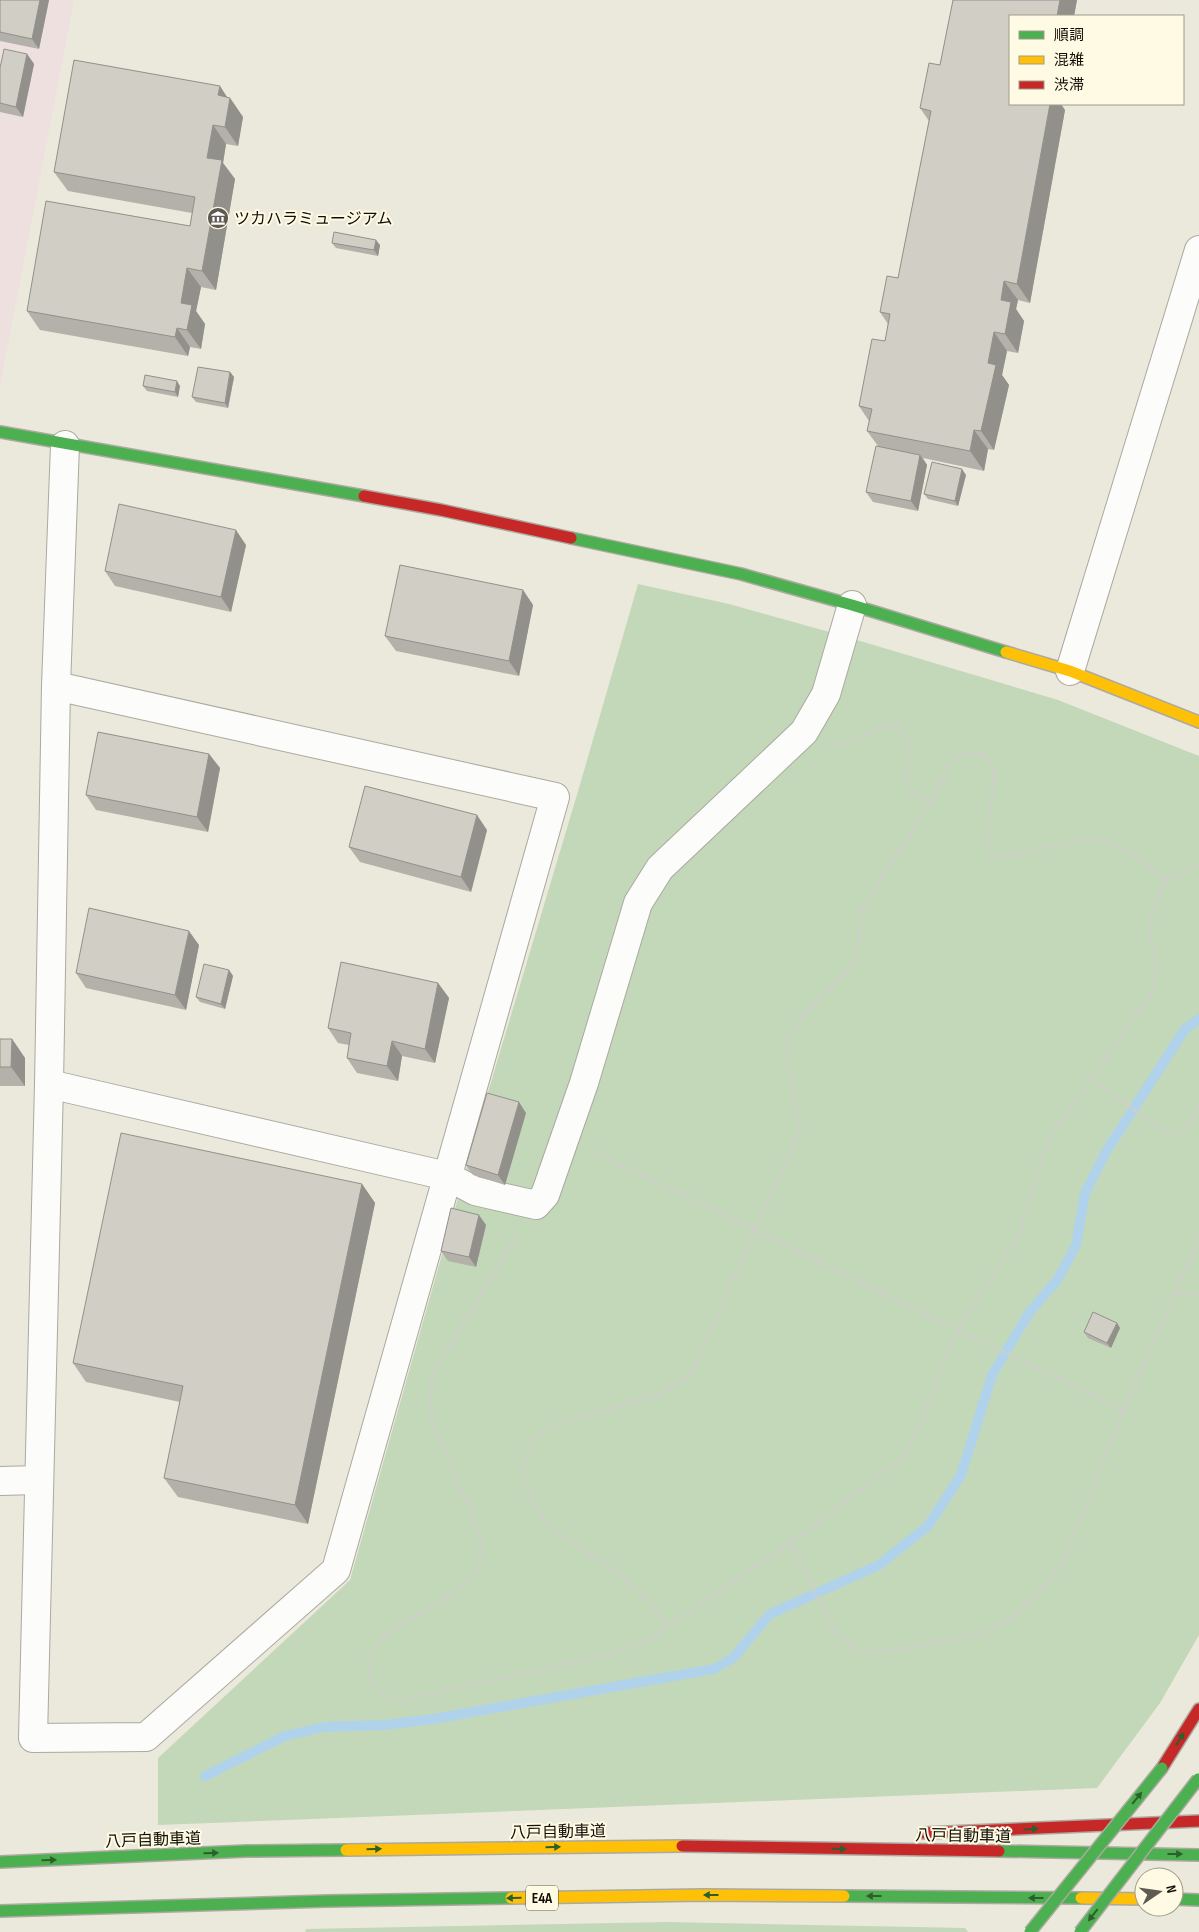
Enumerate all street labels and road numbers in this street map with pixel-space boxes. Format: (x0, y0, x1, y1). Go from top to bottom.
street label: 八戸自動車道 (510, 1822, 606, 1843)
street label: 八戸自動車道 (915, 1826, 1011, 1847)
street label: 八戸自動車道 (105, 1829, 201, 1852)
road number: E4A (526, 1886, 558, 1910)

